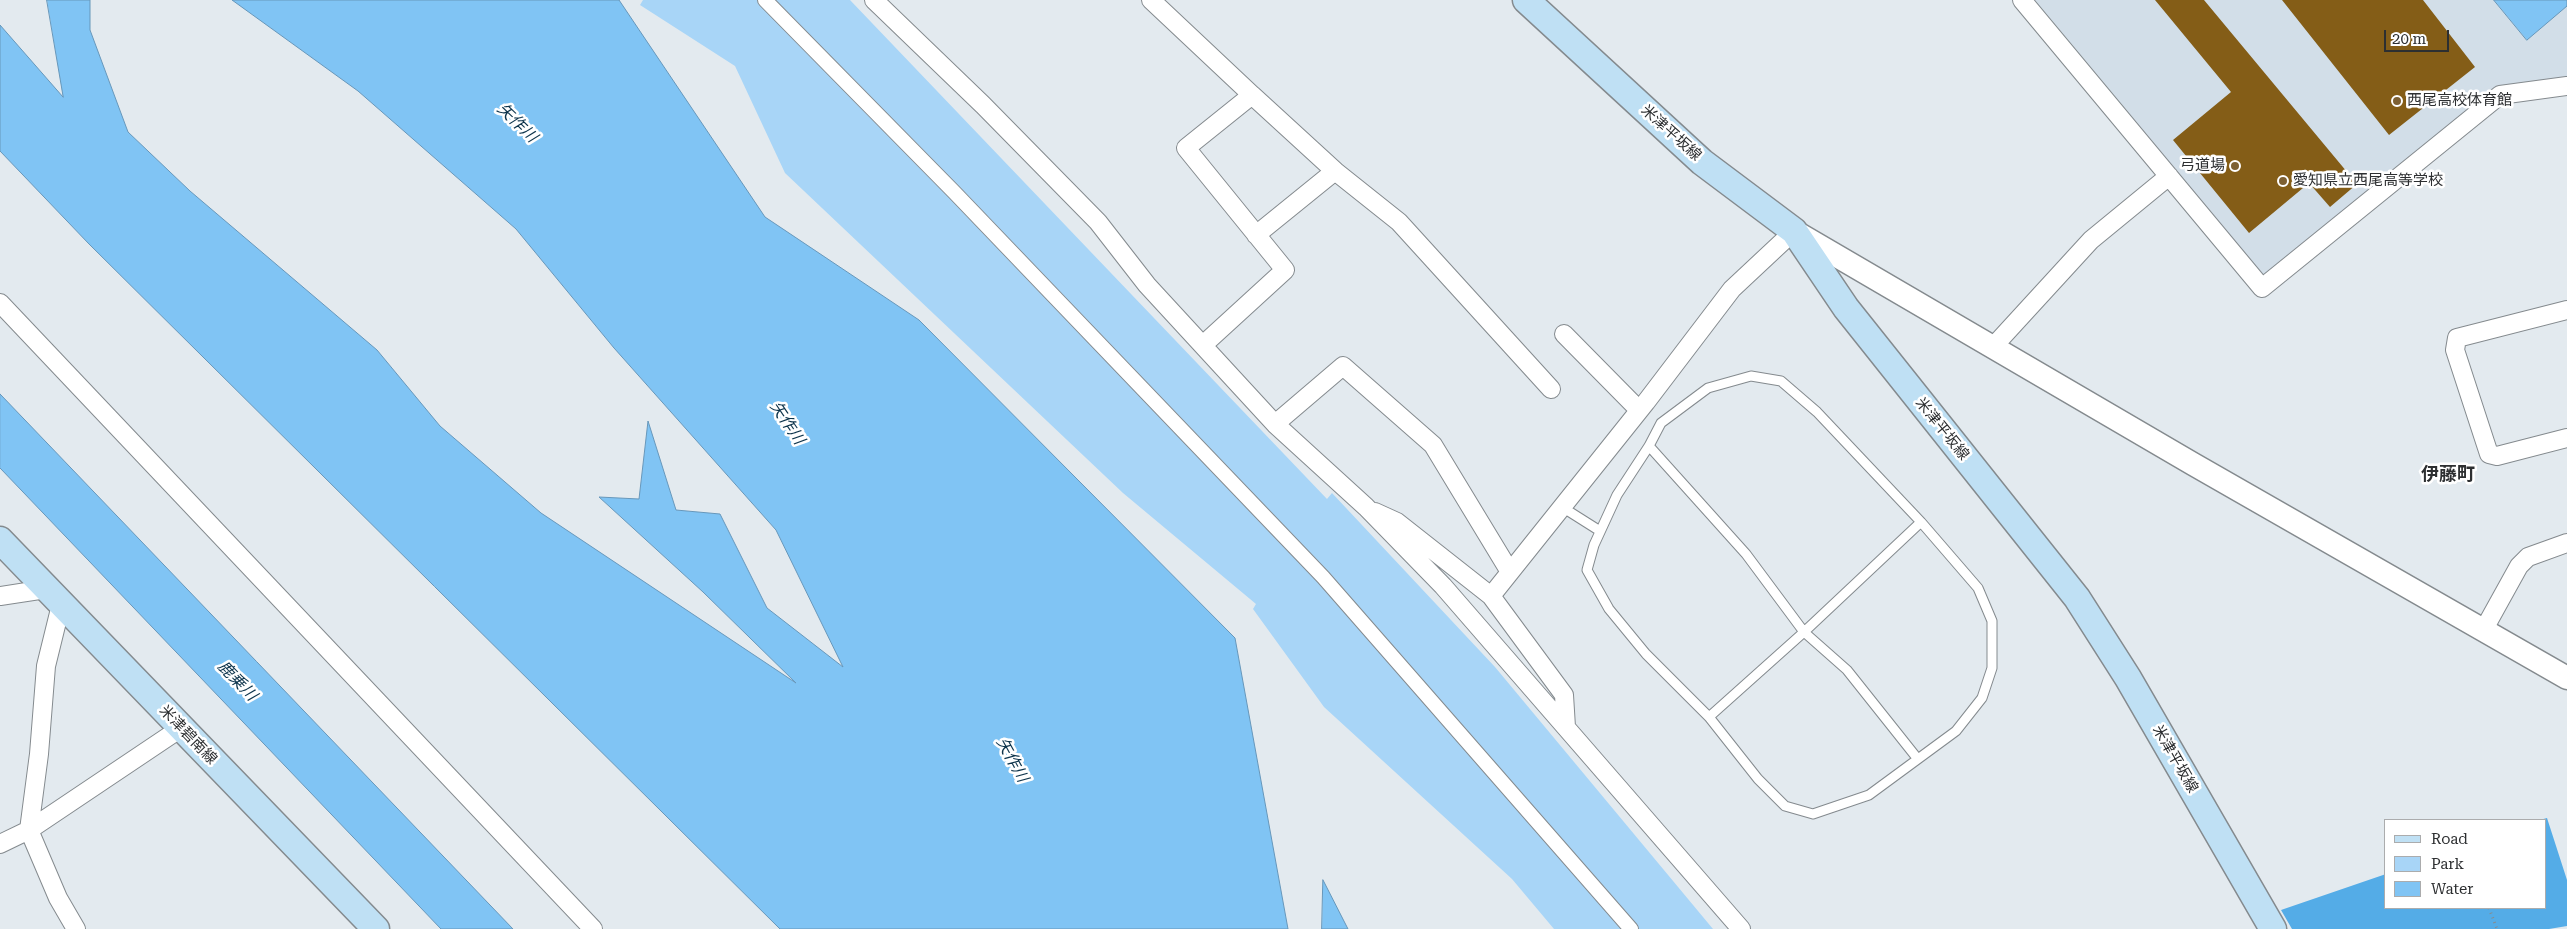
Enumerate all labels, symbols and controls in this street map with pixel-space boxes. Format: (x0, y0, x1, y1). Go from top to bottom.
scale bar (2387, 20, 2452, 52)
text: 20 m (2392, 30, 2426, 48)
place label: 西尾高校体育館 (2407, 92, 2512, 110)
marker: 西尾高校体育館 (2391, 95, 2403, 107)
water label: 矢作川 (493, 99, 541, 147)
street label: 米津平坂線 (1637, 101, 1705, 165)
place label: 弓道場 (2180, 157, 2225, 175)
marker: 弓道場 (2229, 160, 2241, 172)
place label: 愛知県立西尾高等学校 (2293, 172, 2443, 190)
marker: 愛知県立西尾高等学校 (2277, 175, 2289, 187)
street label: 米津平坂線 (1911, 394, 1973, 464)
water label: 矢作川 (766, 398, 808, 448)
district label: 伊藤町 (2421, 464, 2475, 486)
water label: 鹿乗川 (213, 657, 261, 705)
street label: 米津碧南線 (155, 702, 221, 768)
street label: 米津平坂線 (2148, 722, 2202, 796)
water label: 矢作川 (992, 734, 1032, 786)
legend (2384, 819, 2547, 909)
text: Road (2431, 830, 2468, 848)
text: Park (2431, 855, 2464, 873)
text: Water (2431, 880, 2473, 898)

